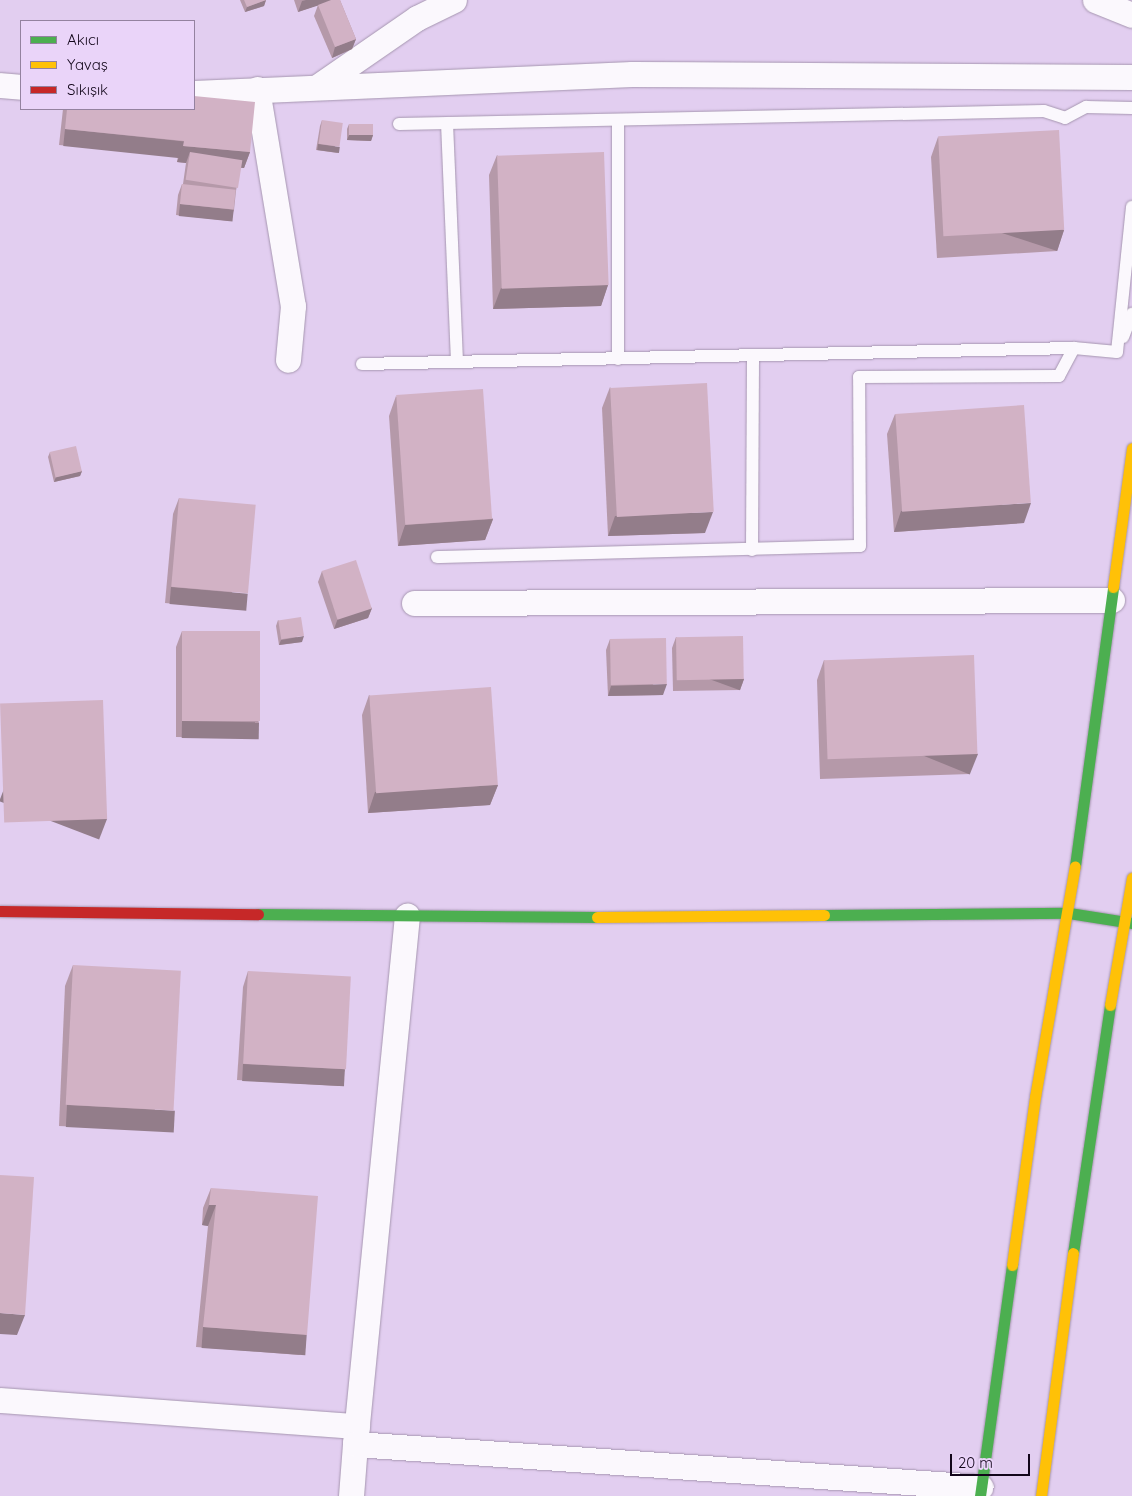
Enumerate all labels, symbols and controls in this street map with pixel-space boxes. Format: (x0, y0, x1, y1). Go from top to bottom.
legend (20, 20, 195, 110)
text: Akıcı (67, 30, 99, 49)
text: Yavaş (67, 55, 108, 74)
text: Sıkışık (67, 80, 108, 99)
scale bar (952, 1444, 1032, 1476)
text: 20 m (958, 1453, 993, 1472)

